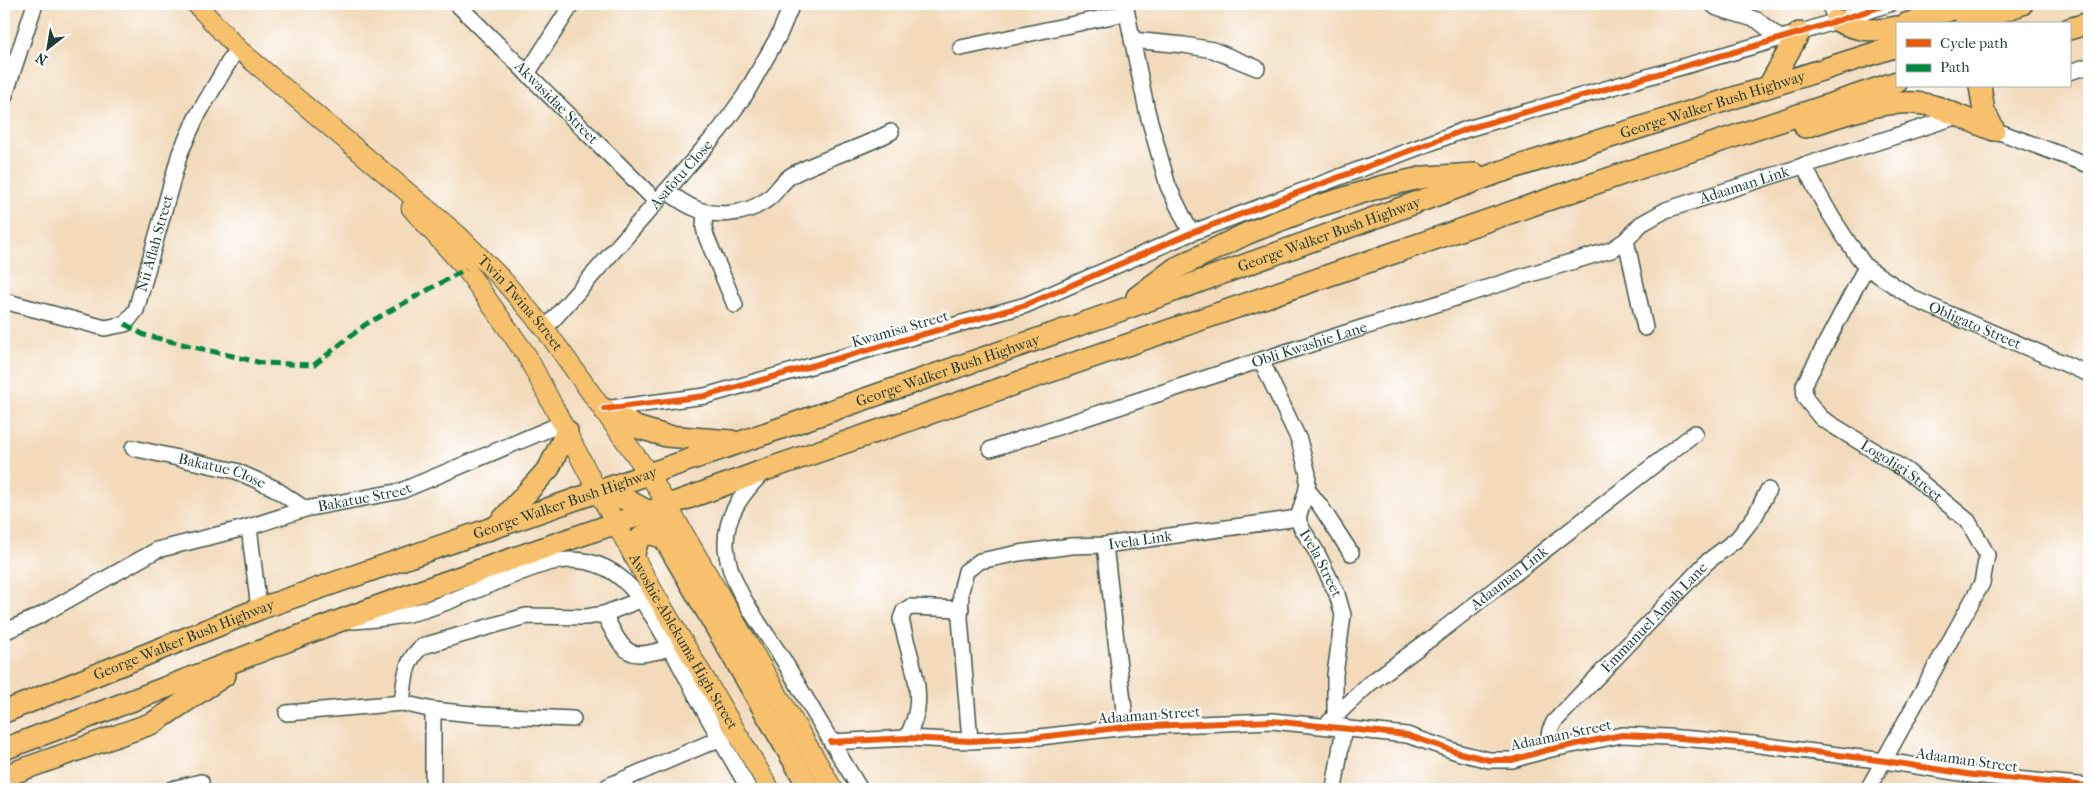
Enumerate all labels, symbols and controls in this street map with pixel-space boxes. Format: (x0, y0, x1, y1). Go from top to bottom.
north arrow (22, 22, 72, 72)
legend (1896, 22, 2070, 88)
text: Cycle path (1940, 34, 2008, 52)
text: N (32, 48, 50, 69)
street label: Akwasidae Street (510, 56, 603, 148)
text: Path (1940, 58, 1970, 76)
street label: George Walker Bush Highway (1618, 66, 1809, 142)
street label: Asafotu Close (645, 135, 717, 213)
street label: Adaaman Link (1696, 162, 1792, 208)
street label: Nii Aflah Street (133, 192, 177, 294)
street label: George Walker Bush Highway (1235, 192, 1424, 276)
street label: Twin Twina Street (474, 251, 567, 355)
street label: Obligato Street (1926, 297, 2025, 353)
street label: Kwamisa Street (849, 306, 951, 351)
street label: Obli Kwashie Lane (1249, 318, 1370, 372)
street label: George Walker Bush Highway (853, 330, 1043, 410)
street label: Logoligi Street (1857, 436, 1947, 506)
street label: Bakatue Close (177, 449, 269, 492)
street label: George Walker Bush Highway (471, 462, 660, 543)
street label: Bakatue Street (316, 478, 415, 515)
street label: Ivela Street (1296, 526, 1346, 601)
street label: Ivela Link (1107, 527, 1174, 553)
street label: Adaaman Link (1466, 542, 1551, 614)
street label: Awoshie-Ablekuma High Street (625, 550, 742, 733)
street label: Emmanuel Amah Lane (1597, 558, 1711, 676)
street label: George Walker Bush Highway (91, 595, 278, 684)
street label: Adaaman Street (1096, 702, 1201, 728)
street label: Adaaman Street (1508, 715, 1614, 755)
street label: Adaaman Street (1914, 744, 2020, 776)

